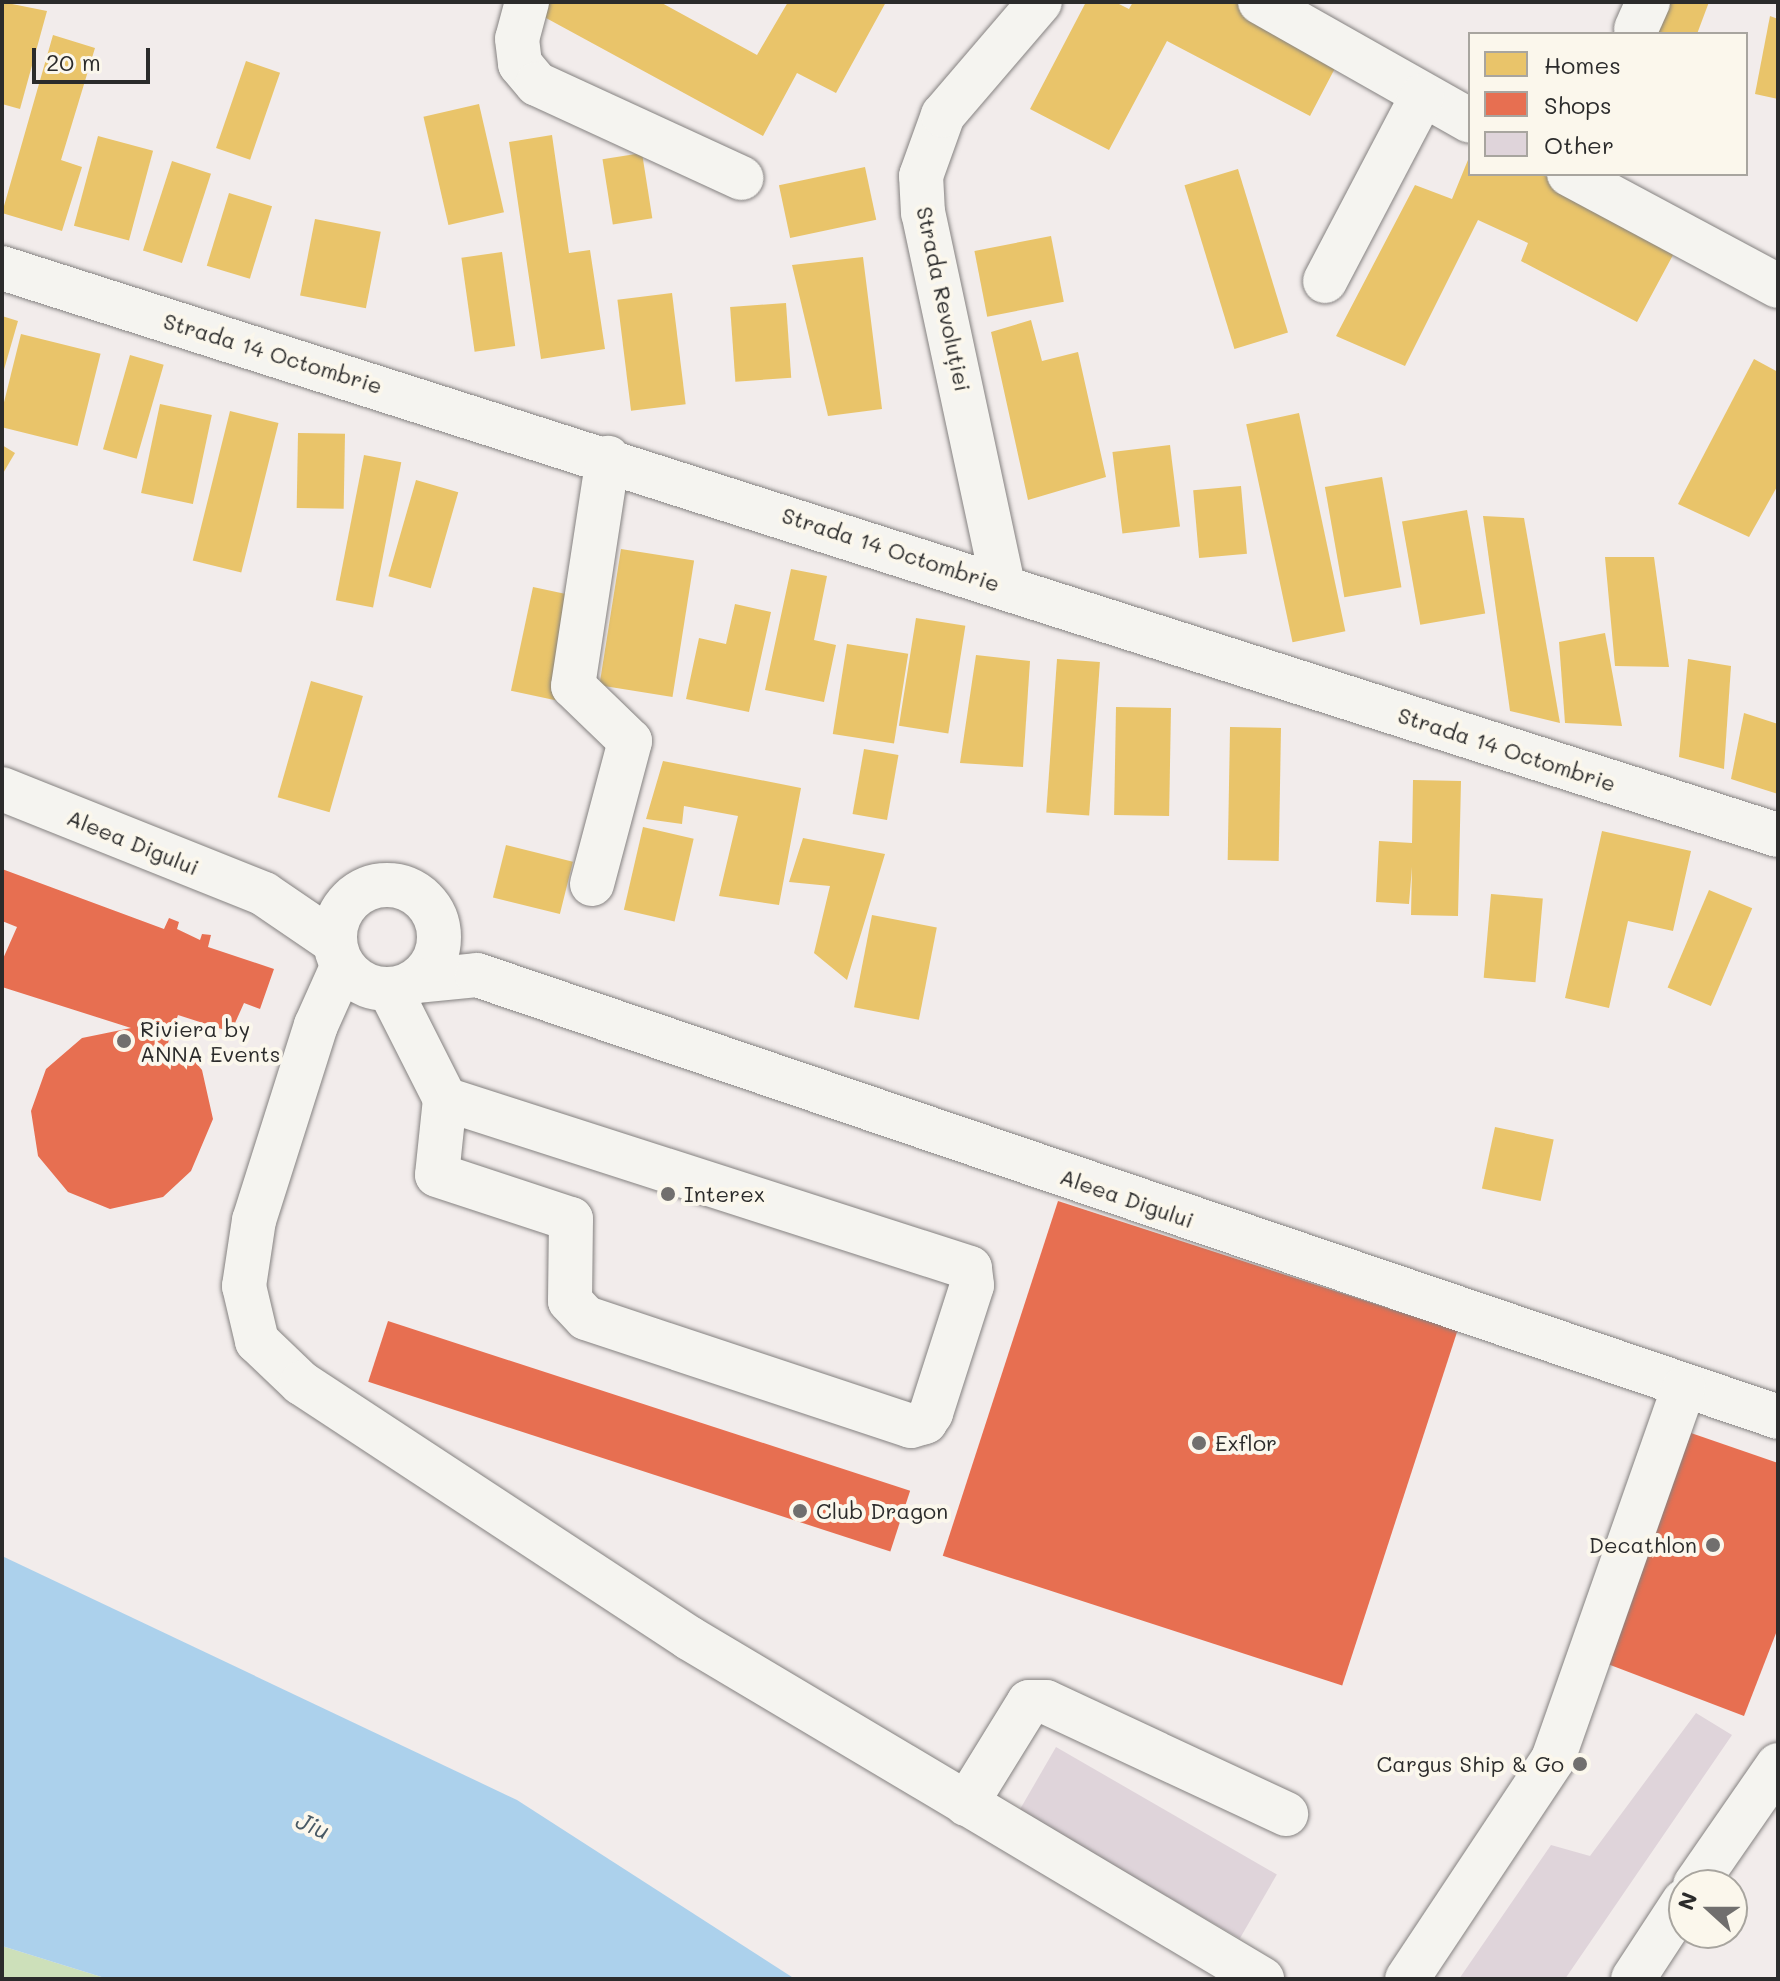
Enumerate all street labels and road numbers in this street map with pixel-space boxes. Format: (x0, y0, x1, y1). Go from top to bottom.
street label: Strada Revoluției (912, 204, 976, 394)
street label: Strada 14 Octombrie (160, 307, 386, 399)
street label: Strada 14 Octombrie (779, 501, 1003, 597)
street label: Strada 14 Octombrie (1395, 701, 1619, 797)
street label: Aleea Digului (63, 804, 203, 880)
street label: Aleea Digului (1057, 1163, 1197, 1233)

